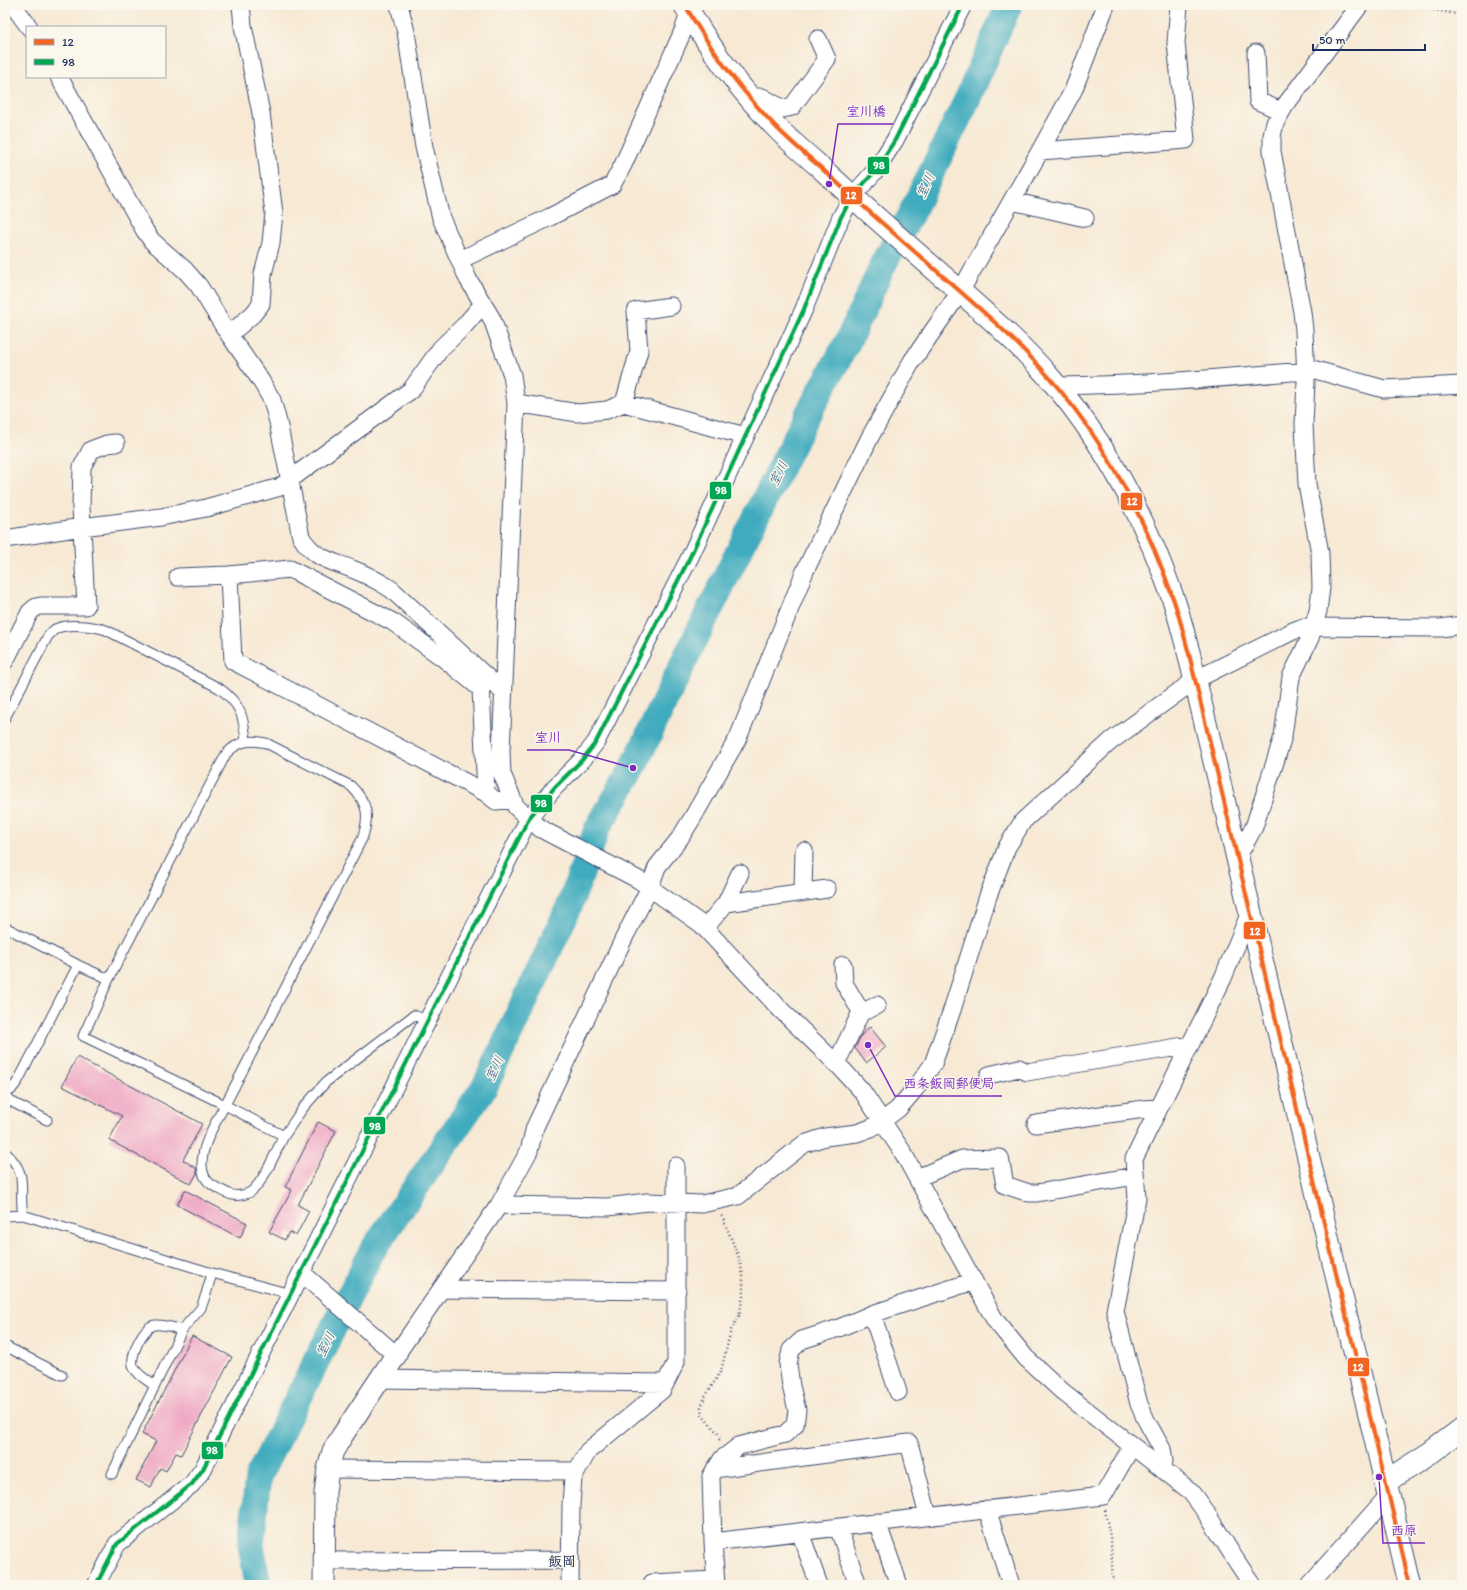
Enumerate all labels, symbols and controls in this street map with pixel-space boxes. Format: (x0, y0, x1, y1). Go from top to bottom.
legend (26, 26, 166, 78)
scale bar (1313, 26, 1425, 52)
text: 50 m (1319, 33, 1345, 47)
text: 12 (62, 35, 75, 49)
text: 98 (62, 55, 75, 69)
callout: 室川橋 (838, 99, 893, 124)
text: 室川橋 (846, 104, 886, 119)
line badge: 98 (867, 156, 890, 175)
text: 98 (873, 159, 885, 172)
water label: 室川 (913, 170, 938, 200)
line badge: 12 (840, 186, 863, 205)
text: 12 (846, 189, 857, 202)
water label: 室川 (766, 458, 791, 488)
line badge: 98 (709, 481, 732, 500)
text: 98 (715, 484, 727, 497)
line badge: 12 (1120, 492, 1143, 511)
text: 12 (1127, 495, 1138, 508)
callout: 室川 (527, 725, 569, 750)
text: 室川 (535, 730, 561, 745)
line badge: 98 (530, 794, 553, 813)
text: 98 (535, 797, 547, 810)
line badge: 12 (1243, 921, 1266, 940)
text: 12 (1250, 925, 1261, 938)
water label: 室川 (482, 1053, 507, 1083)
callout: 西条飯岡郵便局 (895, 1071, 1002, 1096)
text: 西条飯岡郵便局 (903, 1076, 995, 1091)
line badge: 98 (363, 1116, 386, 1135)
text: 98 (369, 1120, 381, 1133)
water label: 室川 (313, 1329, 338, 1359)
line badge: 12 (1347, 1357, 1370, 1377)
text: 12 (1353, 1361, 1364, 1374)
line badge: 98 (201, 1441, 224, 1460)
text: 98 (206, 1444, 218, 1457)
callout: 西原 (1383, 1518, 1425, 1543)
text: 西原 (1391, 1523, 1417, 1538)
district label: 飯岡 (548, 1553, 576, 1570)

